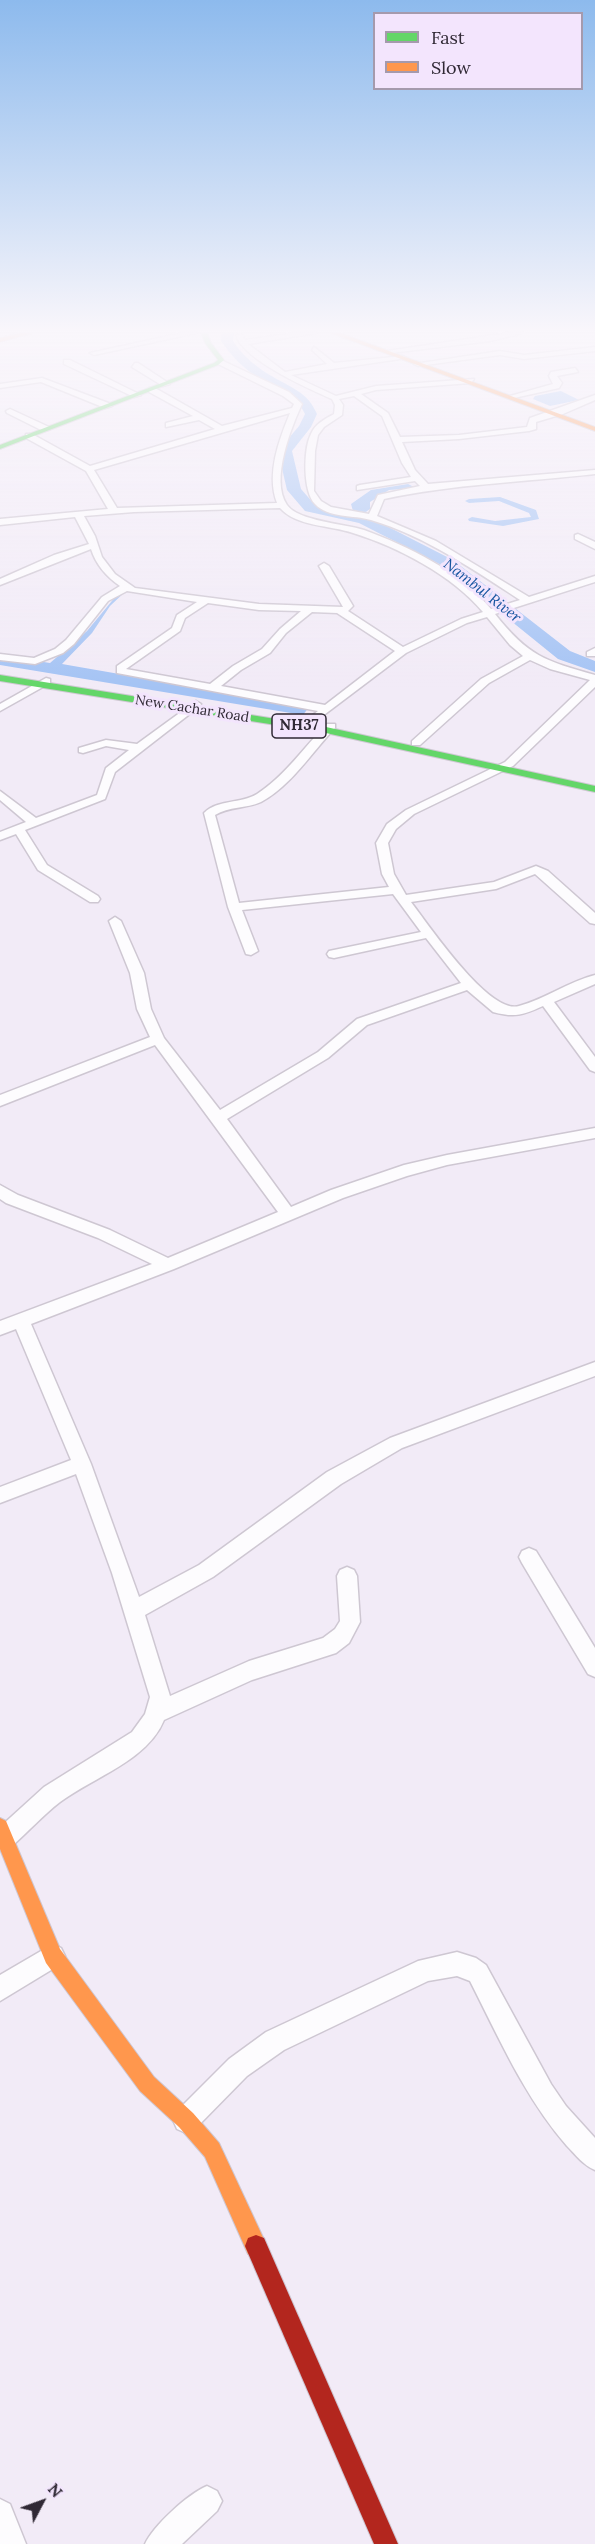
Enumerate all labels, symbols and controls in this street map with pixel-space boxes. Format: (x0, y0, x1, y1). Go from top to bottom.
legend (373, 12, 583, 90)
text: Fast (431, 26, 465, 49)
text: Slow (431, 56, 471, 79)
water label: Nambul River (440, 555, 524, 627)
street label: New Cachar Road (134, 692, 250, 726)
road number: NH37 (272, 714, 326, 738)
north arrow (12, 2472, 72, 2532)
text: N (44, 2479, 67, 2501)

